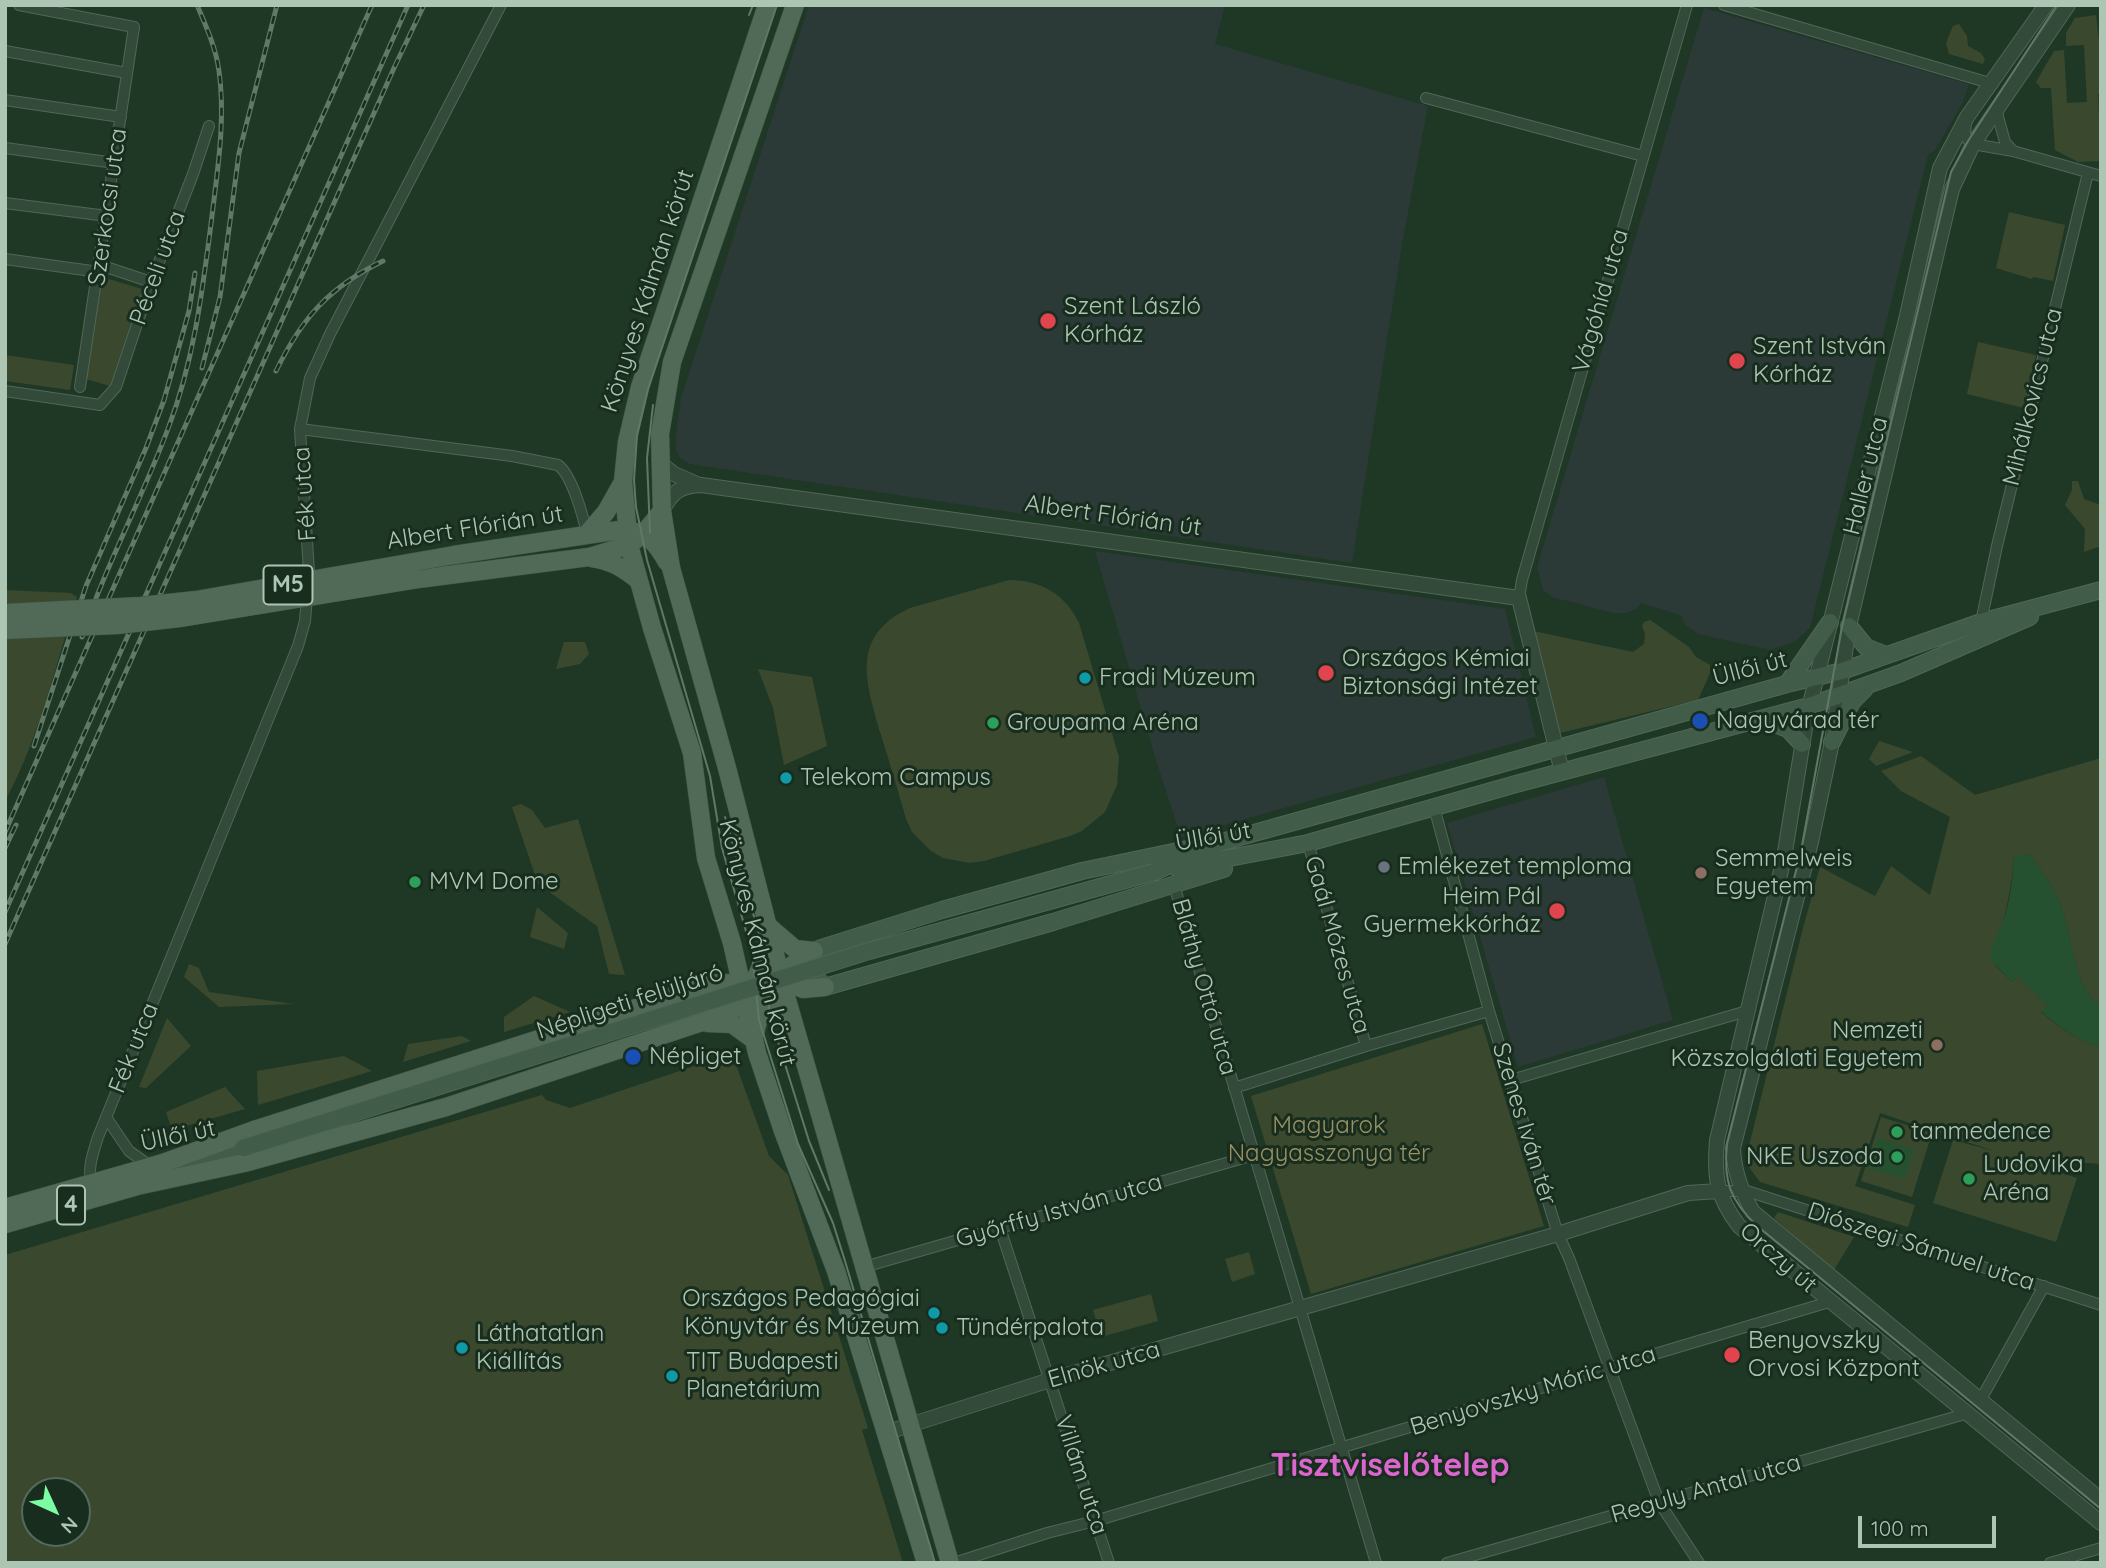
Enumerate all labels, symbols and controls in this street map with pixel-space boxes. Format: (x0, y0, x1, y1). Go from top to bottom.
street label: Szerkocsi utca (83, 127, 133, 287)
street label: Könyves Kálmán körút (595, 166, 701, 416)
street label: Péceli utca (124, 207, 192, 329)
street label: Vágóhíd utca (1567, 226, 1635, 376)
place label: Szent László Kórház (1064, 293, 1201, 349)
street label: Mihálkovics utca (1997, 305, 2069, 489)
marker: Szent László Kórház (1038, 311, 1058, 331)
place label: Szent István Kórház (1753, 333, 1886, 389)
marker: Szent István Kórház (1727, 351, 1747, 371)
street label: Haller utca (1837, 414, 1895, 538)
street label: Fék utca (287, 446, 323, 542)
street label: Albert Flórián út (1023, 489, 1203, 543)
street label: Albert Flórián út (385, 500, 565, 556)
road number: M5 (264, 566, 312, 604)
place label: Országos Kémiai Biztonsági Intézet (1342, 645, 1538, 701)
street label: Üllői út (1710, 645, 1790, 693)
marker: Országos Kémiai Biztonsági Intézet (1316, 663, 1336, 683)
place label: Fradi Múzeum (1099, 664, 1256, 692)
marker: Fradi Múzeum (1077, 670, 1093, 686)
place label: Nagyvárad tér (1716, 707, 1879, 735)
place label: Groupama Aréna (1007, 709, 1199, 737)
marker: Nagyvárad tér (1690, 711, 1710, 731)
marker: Groupama Aréna (985, 715, 1001, 731)
place label: Telekom Campus (800, 764, 991, 792)
marker: Telekom Campus (778, 770, 794, 786)
street label: Üllői út (1173, 816, 1253, 858)
street label: Könyves Kálmán körút (712, 817, 802, 1069)
place label: Semmelweis Egyetem (1715, 845, 1853, 901)
street label: Gaál Mózes utca (1298, 853, 1376, 1037)
place label: Emlékezet temploma (1398, 853, 1632, 881)
marker: Emlékezet temploma (1376, 859, 1392, 875)
marker: Semmelweis Egyetem (1693, 865, 1709, 881)
place label: MVM Dome (429, 868, 559, 896)
marker: MVM Dome (407, 874, 423, 890)
place label: Heim Pál Gyermekkórház (1364, 883, 1541, 939)
street label: Bláthy Ottó utca (1165, 896, 1243, 1078)
marker: Heim Pál Gyermekkórház (1547, 901, 1567, 921)
street label: Népligeti felüljáró (533, 958, 727, 1046)
street label: Fék utca (103, 999, 165, 1097)
place label: Nemzeti Közszolgálati Egyetem (1671, 1017, 1923, 1073)
marker: Nemzeti Közszolgálati Egyetem (1929, 1037, 1945, 1053)
street label: Szenes Iván tér (1486, 1039, 1562, 1209)
place label: Népliget (649, 1043, 741, 1071)
marker: Népliget (623, 1047, 643, 1067)
park label: Magyarok Nagyasszonya tér (1228, 1112, 1430, 1168)
street label: Üllői út (138, 1114, 218, 1158)
place label: tanmedence (1911, 1118, 2051, 1146)
marker: tanmedence (1889, 1124, 1905, 1140)
place label: NKE Uszoda (1746, 1143, 1883, 1171)
marker: NKE Uszoda (1889, 1149, 1905, 1165)
place label: Ludovika Aréna (1983, 1151, 2083, 1207)
street label: Győrffy István utca (953, 1168, 1165, 1254)
marker: Ludovika Aréna (1961, 1171, 1977, 1187)
road number: 4 (57, 1186, 85, 1224)
street label: Diószegi Sámuel utca (1804, 1197, 2038, 1297)
street label: Orczy út (1733, 1217, 1823, 1299)
place label: Országos Pedagógiai Könyvtár és Múzeum (682, 1285, 920, 1341)
marker: Országos Pedagógiai Könyvtár és Múzeum (926, 1305, 942, 1321)
place label: Tündérpalota (956, 1314, 1104, 1342)
place label: Láthatatlan Kiállítás (476, 1320, 604, 1376)
marker: Tündérpalota (934, 1320, 950, 1336)
place label: Benyovszky Orvosi Központ (1748, 1327, 1920, 1383)
street label: Elnök utca (1044, 1335, 1164, 1395)
marker: Láthatatlan Kiállítás (454, 1340, 470, 1356)
street label: Benyovszky Móric utca (1407, 1340, 1659, 1442)
marker: Benyovszky Orvosi Központ (1722, 1345, 1742, 1365)
place label: TIT Budapesti Planetárium (686, 1348, 839, 1404)
marker: TIT Budapesti Planetárium (664, 1368, 680, 1384)
street label: Villám utca (1048, 1412, 1114, 1538)
district label: Tisztviselőtelep (1270, 1447, 1510, 1485)
street label: Reguly Antal utca (1608, 1448, 1804, 1530)
north arrow (21, 1477, 91, 1547)
scale bar (1861, 1502, 1999, 1546)
text: N (56, 1512, 83, 1539)
text: 100 m (1871, 1515, 1929, 1541)

